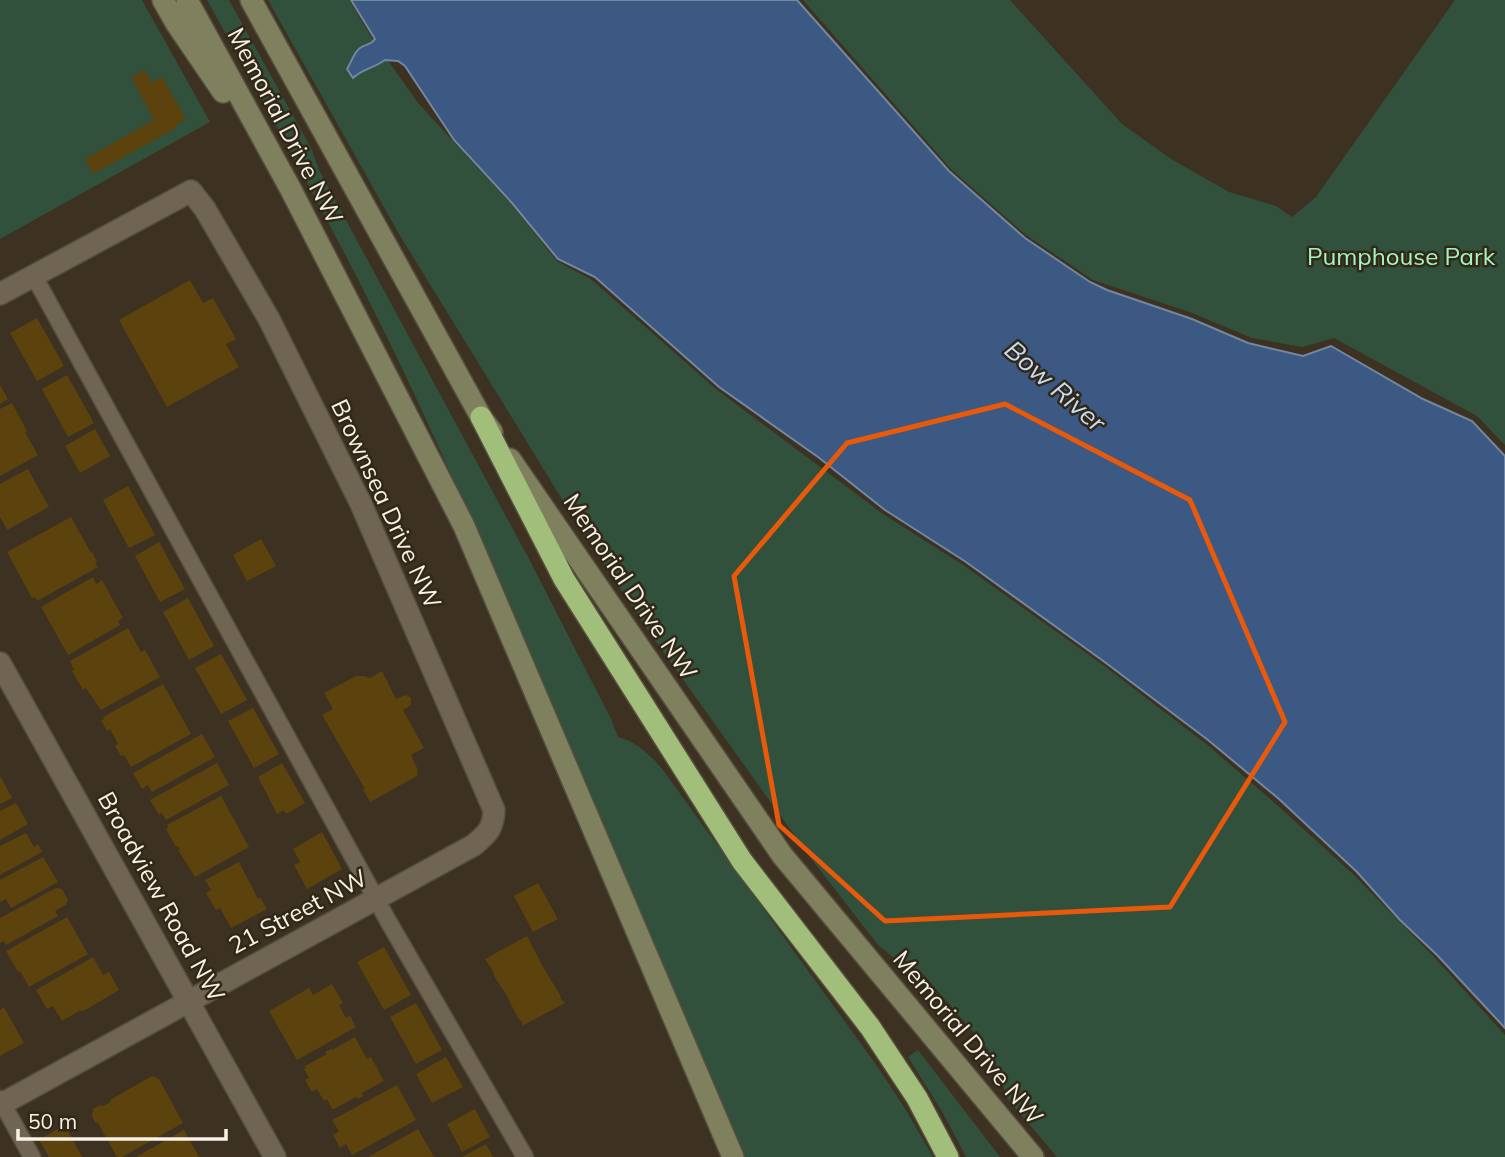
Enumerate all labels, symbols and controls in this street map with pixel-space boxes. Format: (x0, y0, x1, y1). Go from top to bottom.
street label: Memorial Drive NW (221, 22, 350, 229)
park label: Pumphouse Park (1307, 241, 1496, 271)
water label: Bow River (998, 333, 1114, 439)
street label: Brownsea Drive NW (325, 394, 449, 613)
street label: Memorial Drive NW (557, 488, 704, 685)
street label: Broadview Road NW (92, 786, 232, 1007)
street label: 21 Street NW (223, 862, 372, 960)
street label: Memorial Drive NW (887, 944, 1050, 1131)
scale bar (18, 1098, 226, 1142)
text: 50 m (28, 1108, 77, 1134)

